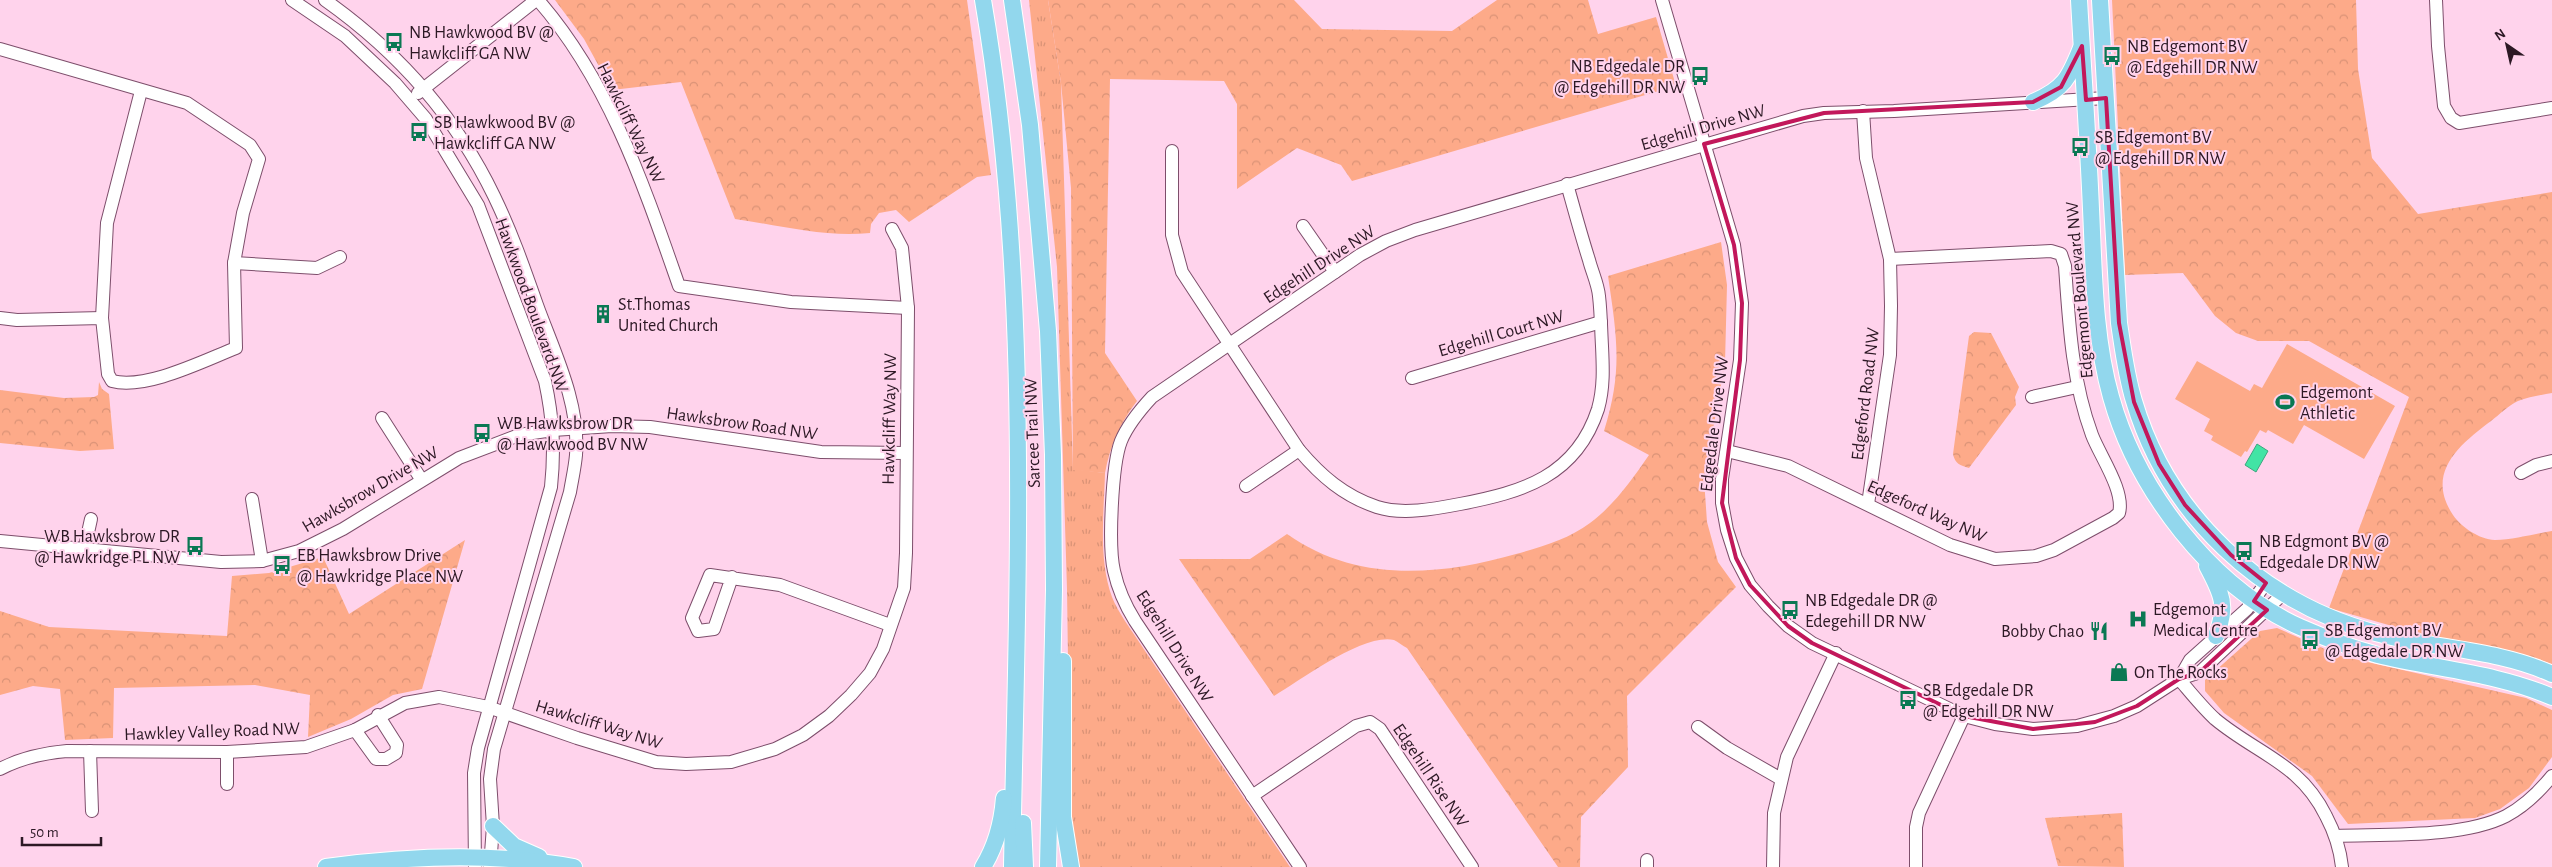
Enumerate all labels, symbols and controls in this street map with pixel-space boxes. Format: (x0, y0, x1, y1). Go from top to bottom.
north arrow (2482, 20, 2532, 70)
place label: NB Hawkwood BV @ Hawkcliff GA NW (409, 24, 554, 63)
text: N (2492, 27, 2508, 44)
bus stop icon: NB Hawkwood BV @ Hawkcliff GA NW (383, 31, 405, 53)
place label: NB Edgemont BV @ Edgehill DR NW (2127, 38, 2258, 77)
bus stop icon: NB Edgemont BV @ Edgehill DR NW (2101, 45, 2123, 67)
place label: NB Edgedale DR @ Edgehill DR NW (1554, 58, 1685, 97)
street label: Hawkcliff Way NW (593, 60, 667, 187)
bus stop icon: NB Edgedale DR @ Edgehill DR NW (1689, 65, 1711, 87)
street label: Edgehill Drive NW (1639, 102, 1768, 154)
place label: SB Hawkwood BV @ Hawkcliff GA NW (434, 114, 575, 153)
bus stop icon: SB Hawkwood BV @ Hawkcliff GA NW (408, 121, 430, 143)
place label: SB Edgemont BV @ Edgehill DR NW (2095, 129, 2226, 168)
bus stop icon: SB Edgemont BV @ Edgehill DR NW (2069, 136, 2091, 158)
street label: Edgemont Boulevard NW (2063, 201, 2097, 379)
street label: Hawkwood Boulevard NW (491, 216, 571, 395)
street label: Edgehill Drive NW (1261, 222, 1378, 307)
place label: St.Thomas United Church (618, 296, 718, 335)
building icon: St.Thomas United Church (592, 303, 614, 325)
street label: Edgehill Court NW (1437, 307, 1566, 360)
street label: Edgeford Road NW (1849, 327, 1883, 461)
street label: Hawkcliff Way NW (880, 353, 900, 485)
street label: Edgedale Drive NW (1698, 355, 1732, 493)
street label: Sarcee Trail NW (1022, 378, 1044, 488)
place label: Edgemont Athletic (2300, 384, 2373, 423)
sports icon: Edgemont Athletic (2274, 391, 2296, 413)
street label: Hawksbrow Road NW (665, 404, 819, 444)
place label: WB Hawksbrow DR @ Hawkwood BV NW (497, 415, 648, 454)
bus stop icon: WB Hawksbrow DR @ Hawkwood BV NW (471, 422, 493, 444)
street label: Hawksbrow Drive NW (299, 444, 442, 536)
street label: Edgeford Way NW (1864, 478, 1989, 546)
place label: WB Hawksbrow DR @ Hawkridge PL NW (34, 528, 180, 567)
place label: NB Edgmont BV @ Edgedale DR NW (2259, 533, 2389, 572)
bus stop icon: WB Hawksbrow DR @ Hawkridge PL NW (184, 535, 206, 557)
bus stop icon: NB Edgmont BV @ Edgedale DR NW (2233, 540, 2255, 562)
place label: EB Hawksbrow Drive @ Hawkridge Place NW (297, 547, 463, 586)
bus stop icon: EB Hawksbrow Drive @ Hawkridge Place NW (271, 554, 293, 576)
street label: Edgehill Drive NW (1132, 587, 1216, 706)
place label: NB Edgedale DR @ Edegehill DR NW (1805, 592, 1937, 631)
bus stop icon: NB Edgedale DR @ Edegehill DR NW (1779, 599, 1801, 621)
place label: Edgemont Medical Centre (2153, 601, 2258, 640)
hospital icon: Edgemont Medical Centre (2127, 608, 2149, 630)
restaurant icon: Bobby Chao (2088, 620, 2110, 642)
place label: SB Edgemont BV @ Edgedale DR NW (2325, 622, 2463, 661)
place label: Bobby Chao (2001, 623, 2084, 641)
bus stop icon: SB Edgemont BV @ Edgedale DR NW (2299, 629, 2321, 651)
shop icon: On The Rocks (2108, 661, 2130, 683)
place label: On The Rocks (2134, 664, 2227, 682)
place label: SB Edgedale DR @ Edgehill DR NW (1923, 682, 2054, 721)
bus stop icon: SB Edgedale DR @ Edgehill DR NW (1897, 689, 1919, 711)
street label: Hawkcliff Way NW (533, 697, 664, 753)
street label: Hawkley Valley Road NW (124, 720, 300, 744)
street label: Edgehill Rise NW (1389, 721, 1471, 831)
scale bar (22, 814, 101, 846)
text: 50 m (30, 825, 59, 840)

